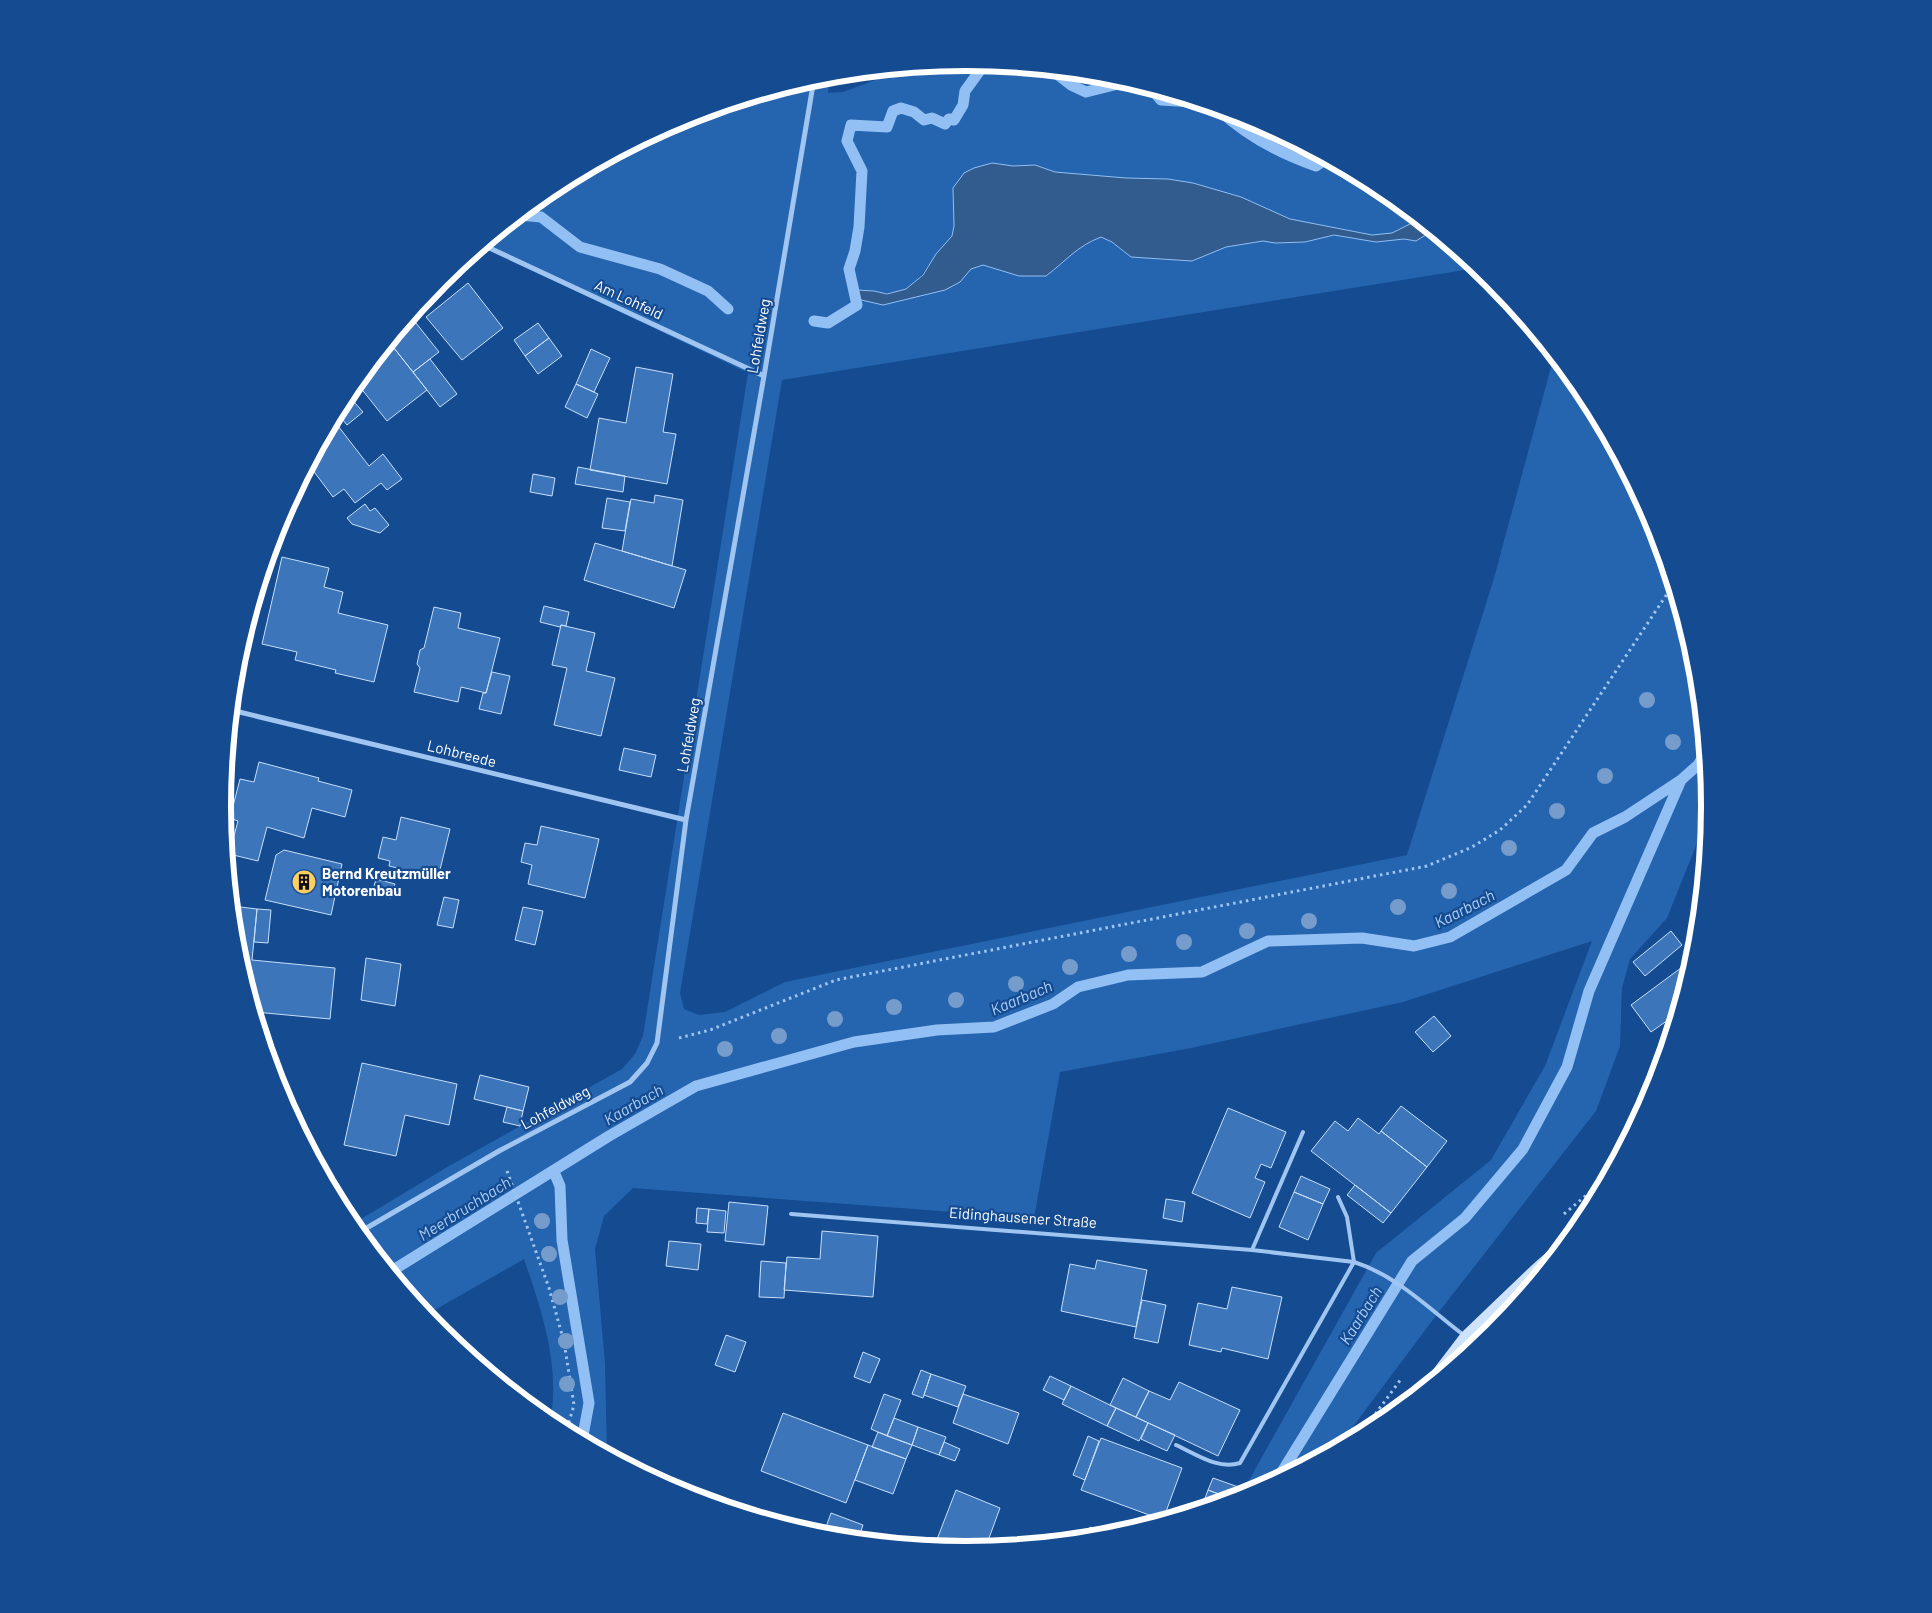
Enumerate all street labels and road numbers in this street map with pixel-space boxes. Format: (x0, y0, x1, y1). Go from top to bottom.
street label: Am Lohfeld (592, 275, 666, 323)
street label: Lohfeldweg (743, 297, 773, 375)
street label: Lohfeldweg (673, 696, 703, 774)
street label: Lohbreede (426, 736, 498, 770)
street label: Lohfeldweg (517, 1081, 593, 1133)
street label: Eidinghausener Straße (948, 1203, 1098, 1231)

